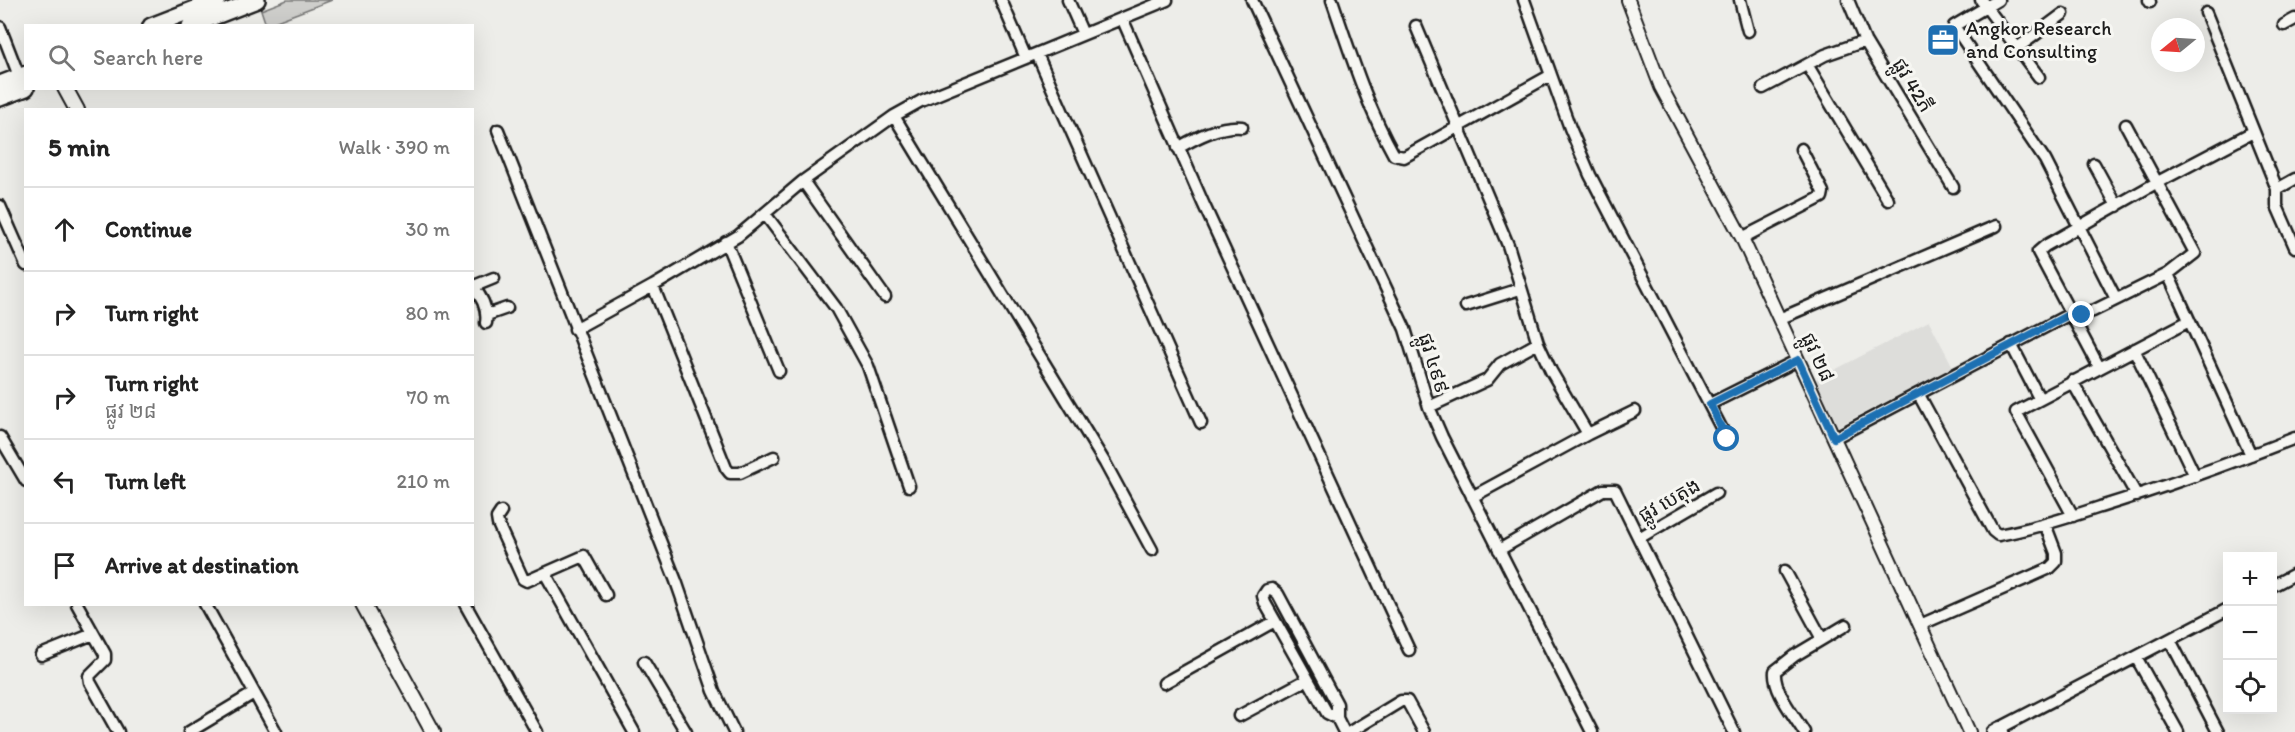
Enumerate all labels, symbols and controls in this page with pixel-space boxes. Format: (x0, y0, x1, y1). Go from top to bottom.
place label: Angkor Research and Consulting (1966, 16, 2111, 63)
north arrow (2151, 18, 2205, 72)
office icon: Angkor Research and Consulting (1925, 22, 1961, 58)
search box (24, 24, 474, 90)
icon: search (45, 41, 78, 74)
text: Search here (93, 44, 203, 71)
street label: ផ្លូវ 42ភី (1882, 54, 1938, 120)
text: 5 min (48, 131, 110, 163)
text: Walk · 390 m (339, 135, 450, 159)
icon: ahead (48, 213, 81, 246)
text: Continue (105, 216, 192, 243)
text: 30 m (405, 217, 450, 241)
icon: right (48, 297, 81, 330)
text: Turn right (105, 300, 199, 327)
text: 80 m (405, 301, 450, 325)
route end (2068, 301, 2094, 327)
street label: ផ្លូវ ២៨ (1790, 329, 1840, 388)
street label: ផ្លូវ ៤៩៩ (1407, 330, 1455, 398)
text: Turn right (105, 370, 199, 397)
icon: right (48, 381, 81, 414)
text: 70 m (406, 385, 450, 409)
text: ផ្លូវ ២៨ (105, 399, 156, 423)
route start (1713, 425, 1739, 451)
icon: left (48, 465, 81, 498)
text: Turn left (105, 468, 186, 495)
text: 210 m (397, 469, 450, 493)
street label: ផ្លូវ បេតុង (1634, 473, 1708, 533)
icon: arrive (48, 549, 81, 582)
text: Arrive at destination (105, 552, 299, 579)
map controls (2223, 552, 2277, 714)
button: + (2223, 552, 2277, 606)
button: − (2223, 606, 2277, 660)
button: locate (2223, 660, 2277, 714)

